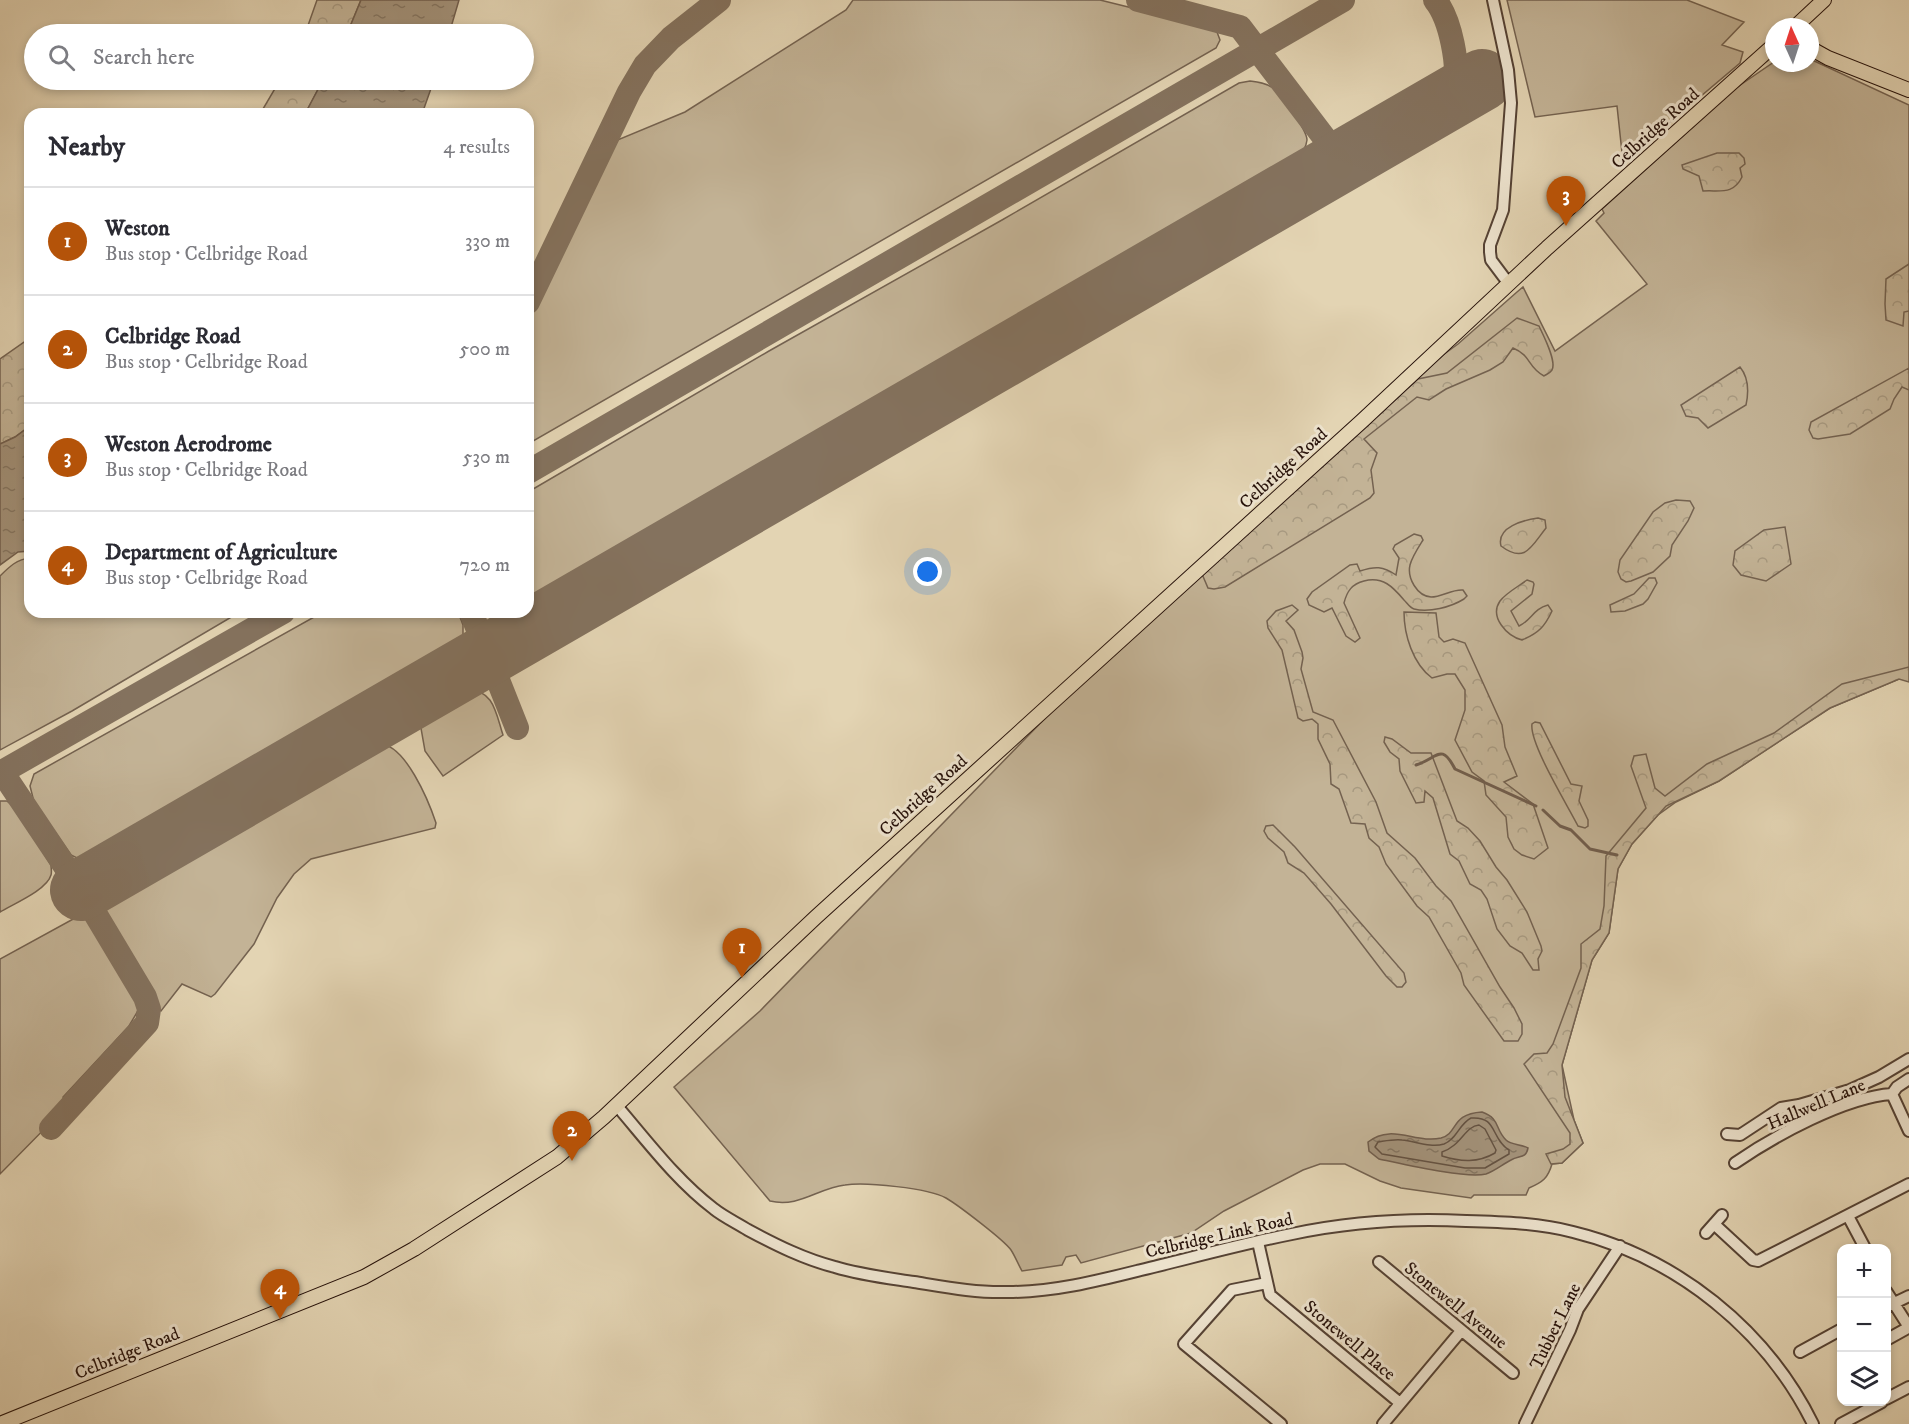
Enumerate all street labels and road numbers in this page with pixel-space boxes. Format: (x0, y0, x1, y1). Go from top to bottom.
street label: Celbridge Road (1607, 83, 1704, 174)
street label: Celbridge Road (1235, 423, 1332, 514)
street label: Celbridge Road (875, 750, 972, 841)
street label: Hallwell Lane (1764, 1074, 1869, 1135)
street label: Celbridge Link Road (1143, 1208, 1295, 1264)
street label: Stonewell Avenue (1399, 1257, 1511, 1354)
street label: Tubber Lane (1526, 1280, 1586, 1373)
street label: Stonewell Place (1299, 1296, 1400, 1386)
street label: Celbridge Road (72, 1323, 183, 1385)

